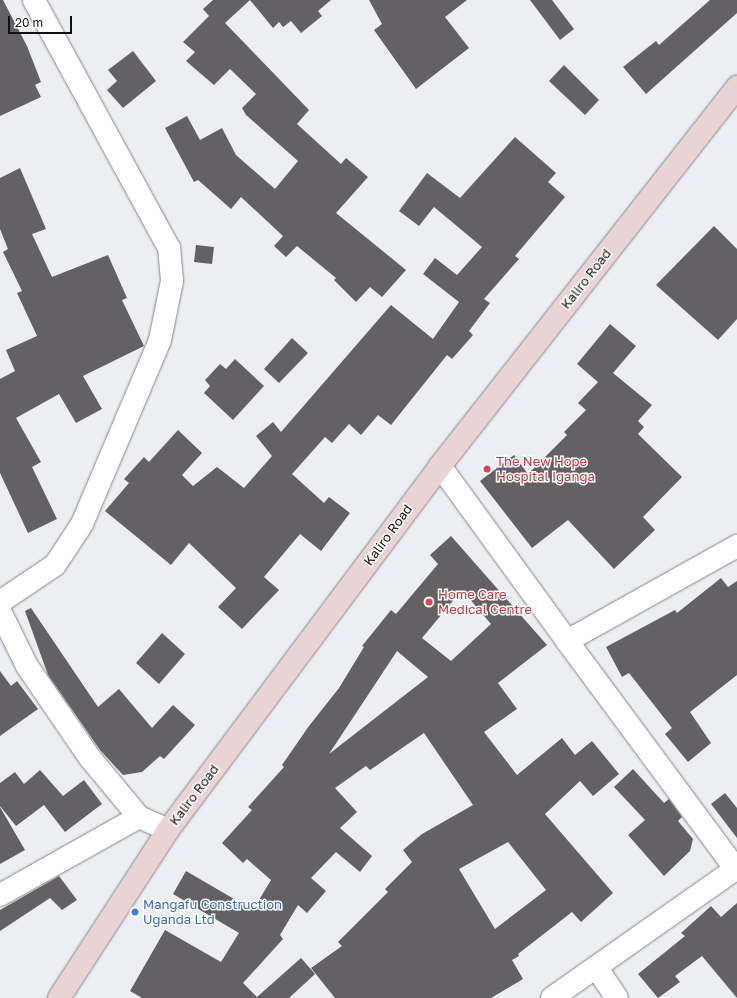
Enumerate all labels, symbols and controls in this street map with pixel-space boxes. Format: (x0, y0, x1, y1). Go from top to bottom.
scale bar (10, 8, 74, 34)
text: 20 m (15, 15, 43, 30)
street label: Kaliro Road (558, 246, 614, 312)
place label: The New Hope Hospital Iganga (496, 454, 595, 485)
marker: The New Hope Hospital Iganga (481, 463, 493, 475)
street label: Kaliro Road (361, 501, 415, 569)
place label: Home Care Medical Centre (438, 587, 532, 618)
marker: Home Care Medical Centre (423, 596, 435, 608)
street label: Kaliro Road (166, 762, 222, 828)
place label: Mangafu Construction Uganda Ltd (143, 897, 282, 928)
marker: Mangafu Construction Uganda Ltd (130, 907, 140, 917)

